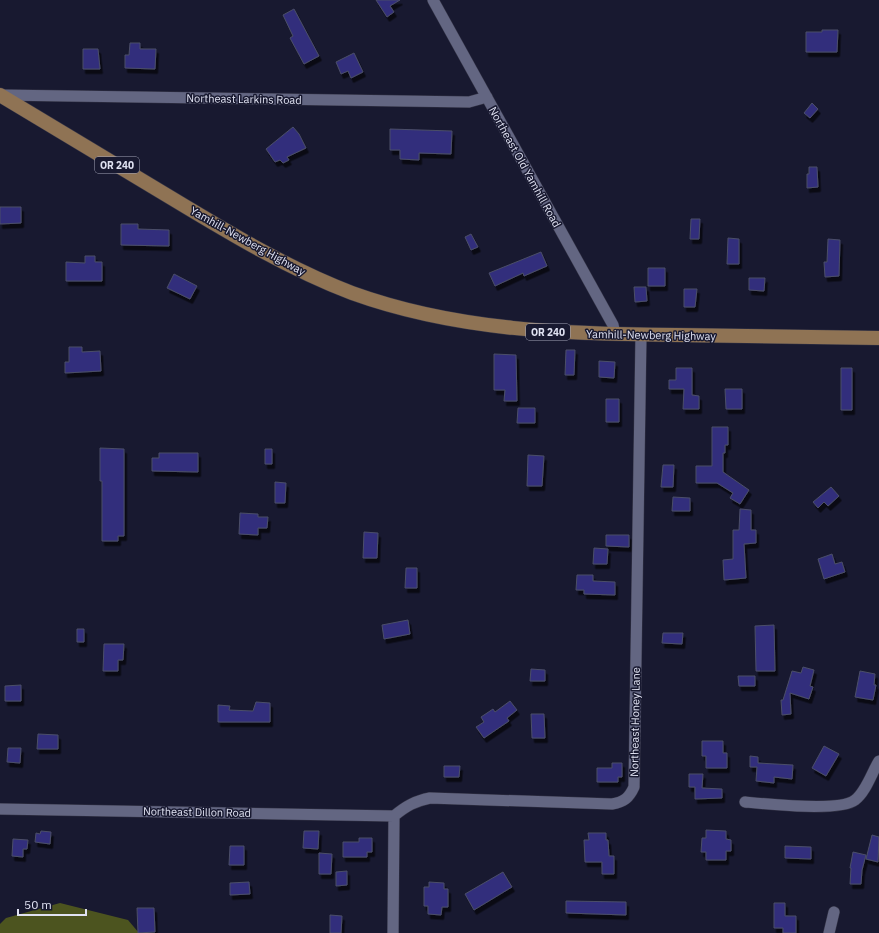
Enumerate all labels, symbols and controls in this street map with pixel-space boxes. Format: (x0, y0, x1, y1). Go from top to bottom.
street label: Northeast Larkins Road (186, 91, 302, 107)
street label: Northeast Old Yamhill Road (486, 104, 564, 230)
road number: OR 240 (95, 157, 139, 173)
street label: Yamhill-Newberg Highway (188, 203, 309, 279)
road number: OR 240 (526, 324, 570, 340)
street label: Yamhill-Newberg Highway (586, 327, 716, 343)
street label: Northeast Honey Lane (627, 667, 643, 777)
street label: Northeast Dillon Road (143, 804, 251, 820)
scale bar (18, 891, 86, 917)
text: 50 m (24, 897, 52, 912)

